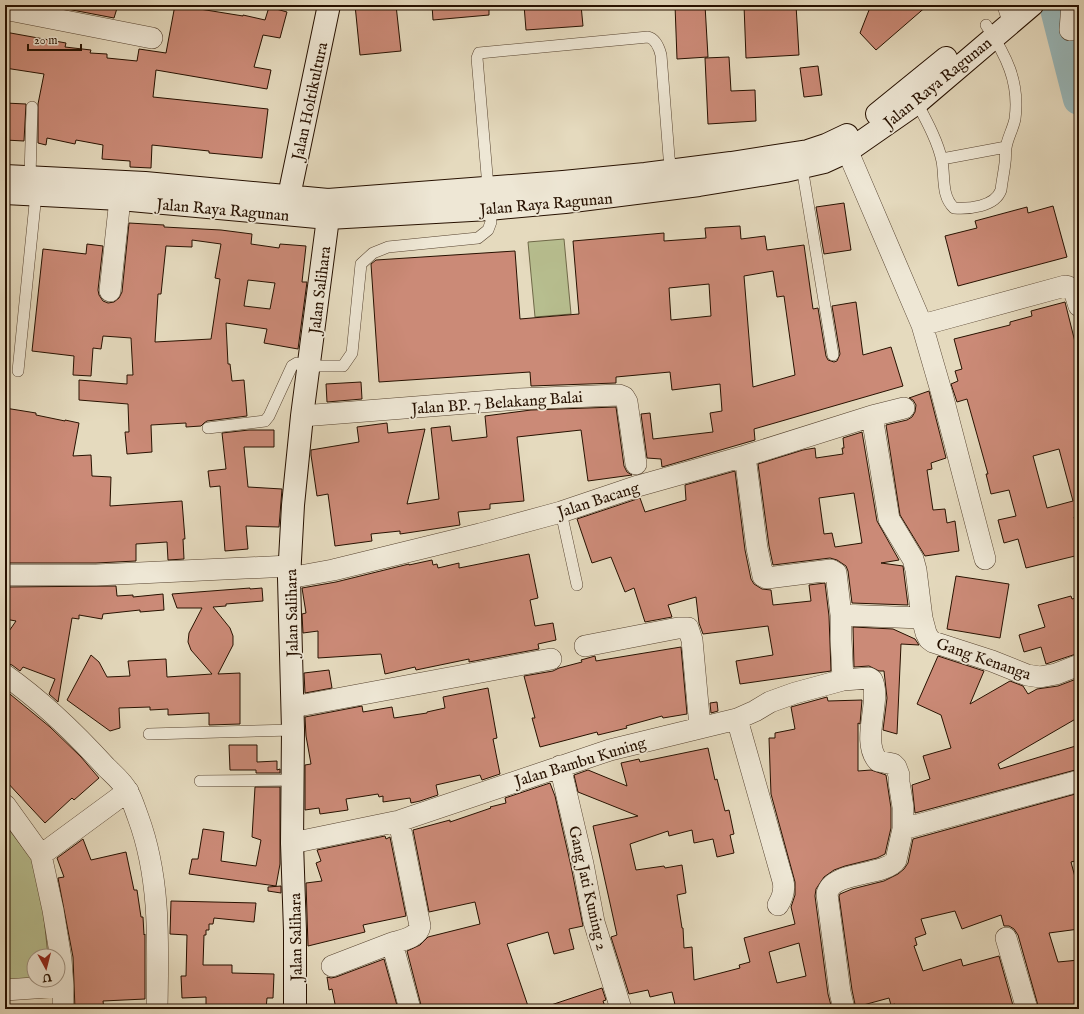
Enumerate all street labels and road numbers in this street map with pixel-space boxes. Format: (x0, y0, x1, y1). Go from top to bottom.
street label: Jalan Raya Ragunan (879, 34, 997, 135)
street label: Jalan Holtikultura (288, 40, 333, 164)
street label: Jalan Raya Ragunan (477, 189, 614, 221)
street label: Jalan Raya Ragunan (154, 195, 291, 227)
street label: Jalan Salihara (305, 245, 336, 337)
street label: Jalan BP. 7 Belakang Balai (409, 388, 584, 420)
street label: Jalan Bacang (553, 478, 642, 524)
street label: Jalan Salihara (282, 569, 304, 659)
street label: Gang Kenanga (933, 634, 1033, 685)
street label: Jalan Bambu Kuning (511, 733, 649, 793)
street label: Gang Jati Kuning 2 (563, 824, 611, 953)
street label: Jalan Salihara (286, 893, 308, 983)

